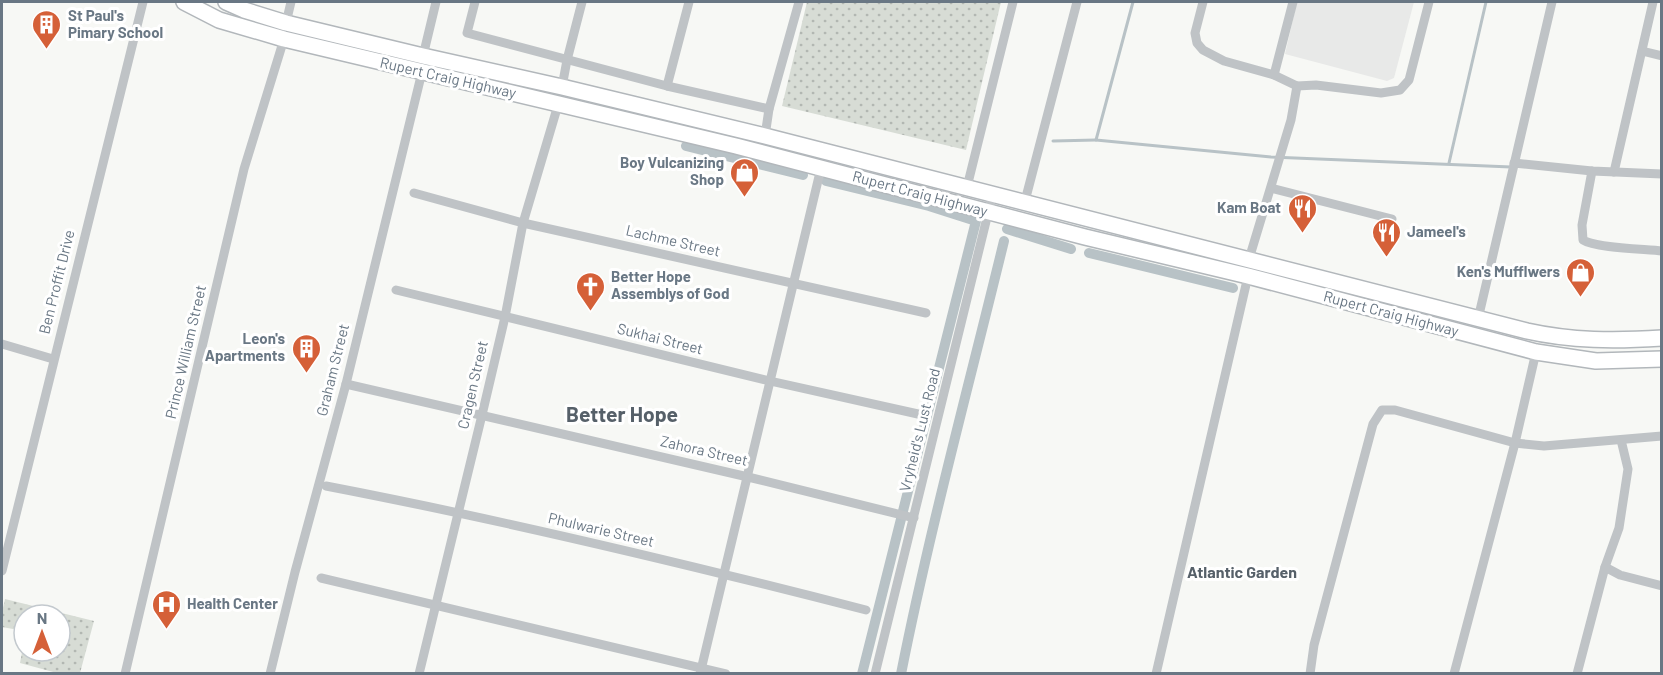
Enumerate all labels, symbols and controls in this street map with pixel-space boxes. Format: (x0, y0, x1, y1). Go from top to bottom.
place label: St Paul's Pimary School (68, 6, 163, 41)
building icon: St Paul's Pimary School (31, 9, 63, 51)
street label: Rupert Craig Highway (378, 53, 518, 101)
place label: Boy Vulcanizing Shop (620, 153, 724, 188)
shop icon: Boy Vulcanizing Shop (729, 156, 761, 198)
street label: Rupert Craig Highway (851, 166, 990, 220)
restaurant icon: Kam Boat (1286, 192, 1318, 234)
place label: Kam Boat (1217, 198, 1281, 216)
restaurant icon: Jameel's (1370, 216, 1402, 258)
street label: Lachme Street (624, 220, 722, 260)
place label: Jameel's (1407, 222, 1466, 240)
street label: Ben Proffit Drive (34, 228, 78, 336)
shop icon: Ken's Mufflwers (1565, 256, 1597, 298)
place label: Ken's Mufflwers (1457, 262, 1560, 280)
place label: Better Hope Assemblys of God (611, 267, 729, 302)
church icon: Better Hope Assemblys of God (574, 270, 606, 312)
street label: Prince William Street (161, 283, 209, 420)
street label: Rupert Craig Highway (1322, 286, 1461, 340)
street label: Sukhai Street (615, 319, 705, 357)
street label: Graham Street (312, 322, 352, 418)
place label: Leon's Apartments (205, 329, 285, 364)
building icon: Leon's Apartments (290, 332, 322, 374)
street label: Cragen Street (453, 339, 491, 431)
street label: Vryheid's Lust Road (895, 366, 943, 493)
district label: Better Hope (566, 401, 678, 426)
street label: Zahora Street (659, 431, 750, 469)
street label: Phulwarie Street (547, 508, 656, 550)
district label: Atlantic Garden (1187, 562, 1297, 581)
hospital icon: Health Center (150, 588, 182, 630)
place label: Health Center (187, 594, 278, 612)
north arrow (12, 603, 72, 663)
text: N (37, 608, 47, 627)

